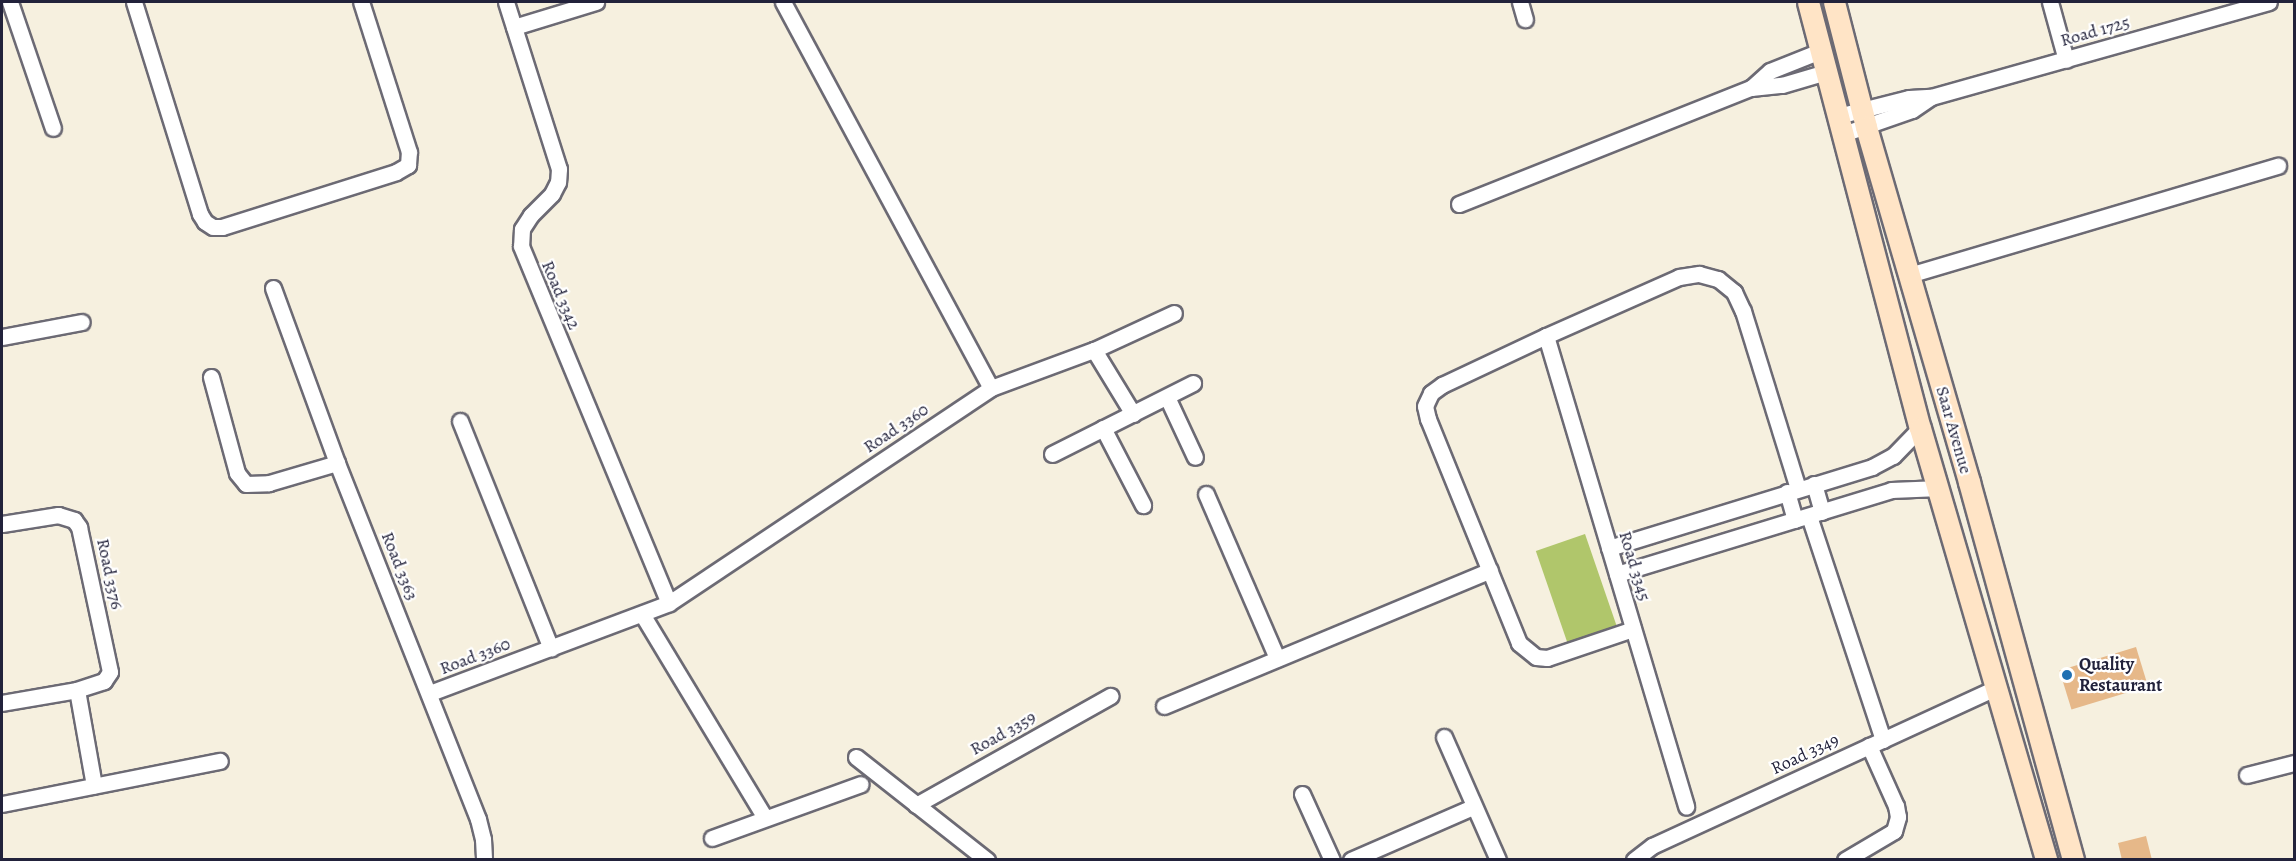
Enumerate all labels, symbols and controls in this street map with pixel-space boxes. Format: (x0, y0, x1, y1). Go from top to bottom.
street label: Road 1725 (2058, 11, 2132, 51)
street label: Road 3342 (537, 257, 585, 333)
street label: Saar Avenue (1931, 384, 1977, 476)
street label: Road 3360 (859, 398, 933, 458)
street label: Road 3345 (1614, 528, 1656, 604)
street label: Road 3363 (377, 529, 423, 603)
street label: Road 3376 (92, 537, 128, 611)
street label: Road 3360 (437, 633, 513, 679)
place label: Quality Restaurant (2079, 654, 2162, 696)
marker: Quality Restaurant (2060, 668, 2074, 682)
street label: Road 3359 (966, 706, 1040, 760)
street label: Road 3349 (1768, 729, 1842, 779)

